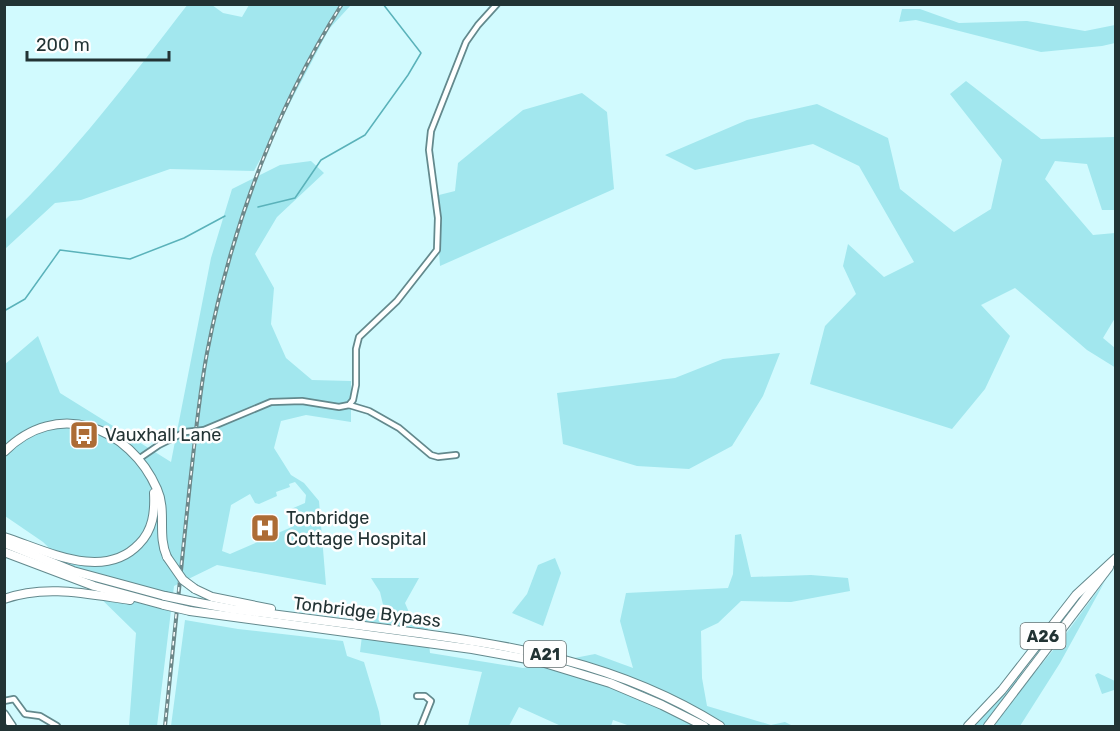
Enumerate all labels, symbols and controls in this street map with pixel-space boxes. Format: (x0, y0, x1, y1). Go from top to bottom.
scale bar (27, 24, 170, 62)
text: 200 m (36, 34, 90, 56)
bus stop icon: Vauxhall Lane (68, 419, 100, 451)
place label: Vauxhall Lane (105, 424, 221, 446)
place label: Tonbridge Cottage Hospital (286, 507, 426, 550)
hospital icon: Tonbridge Cottage Hospital (249, 512, 281, 544)
street label: Tonbridge Bypass (292, 592, 442, 632)
road number: A26 (1020, 623, 1066, 649)
road number: A21 (524, 641, 566, 667)

